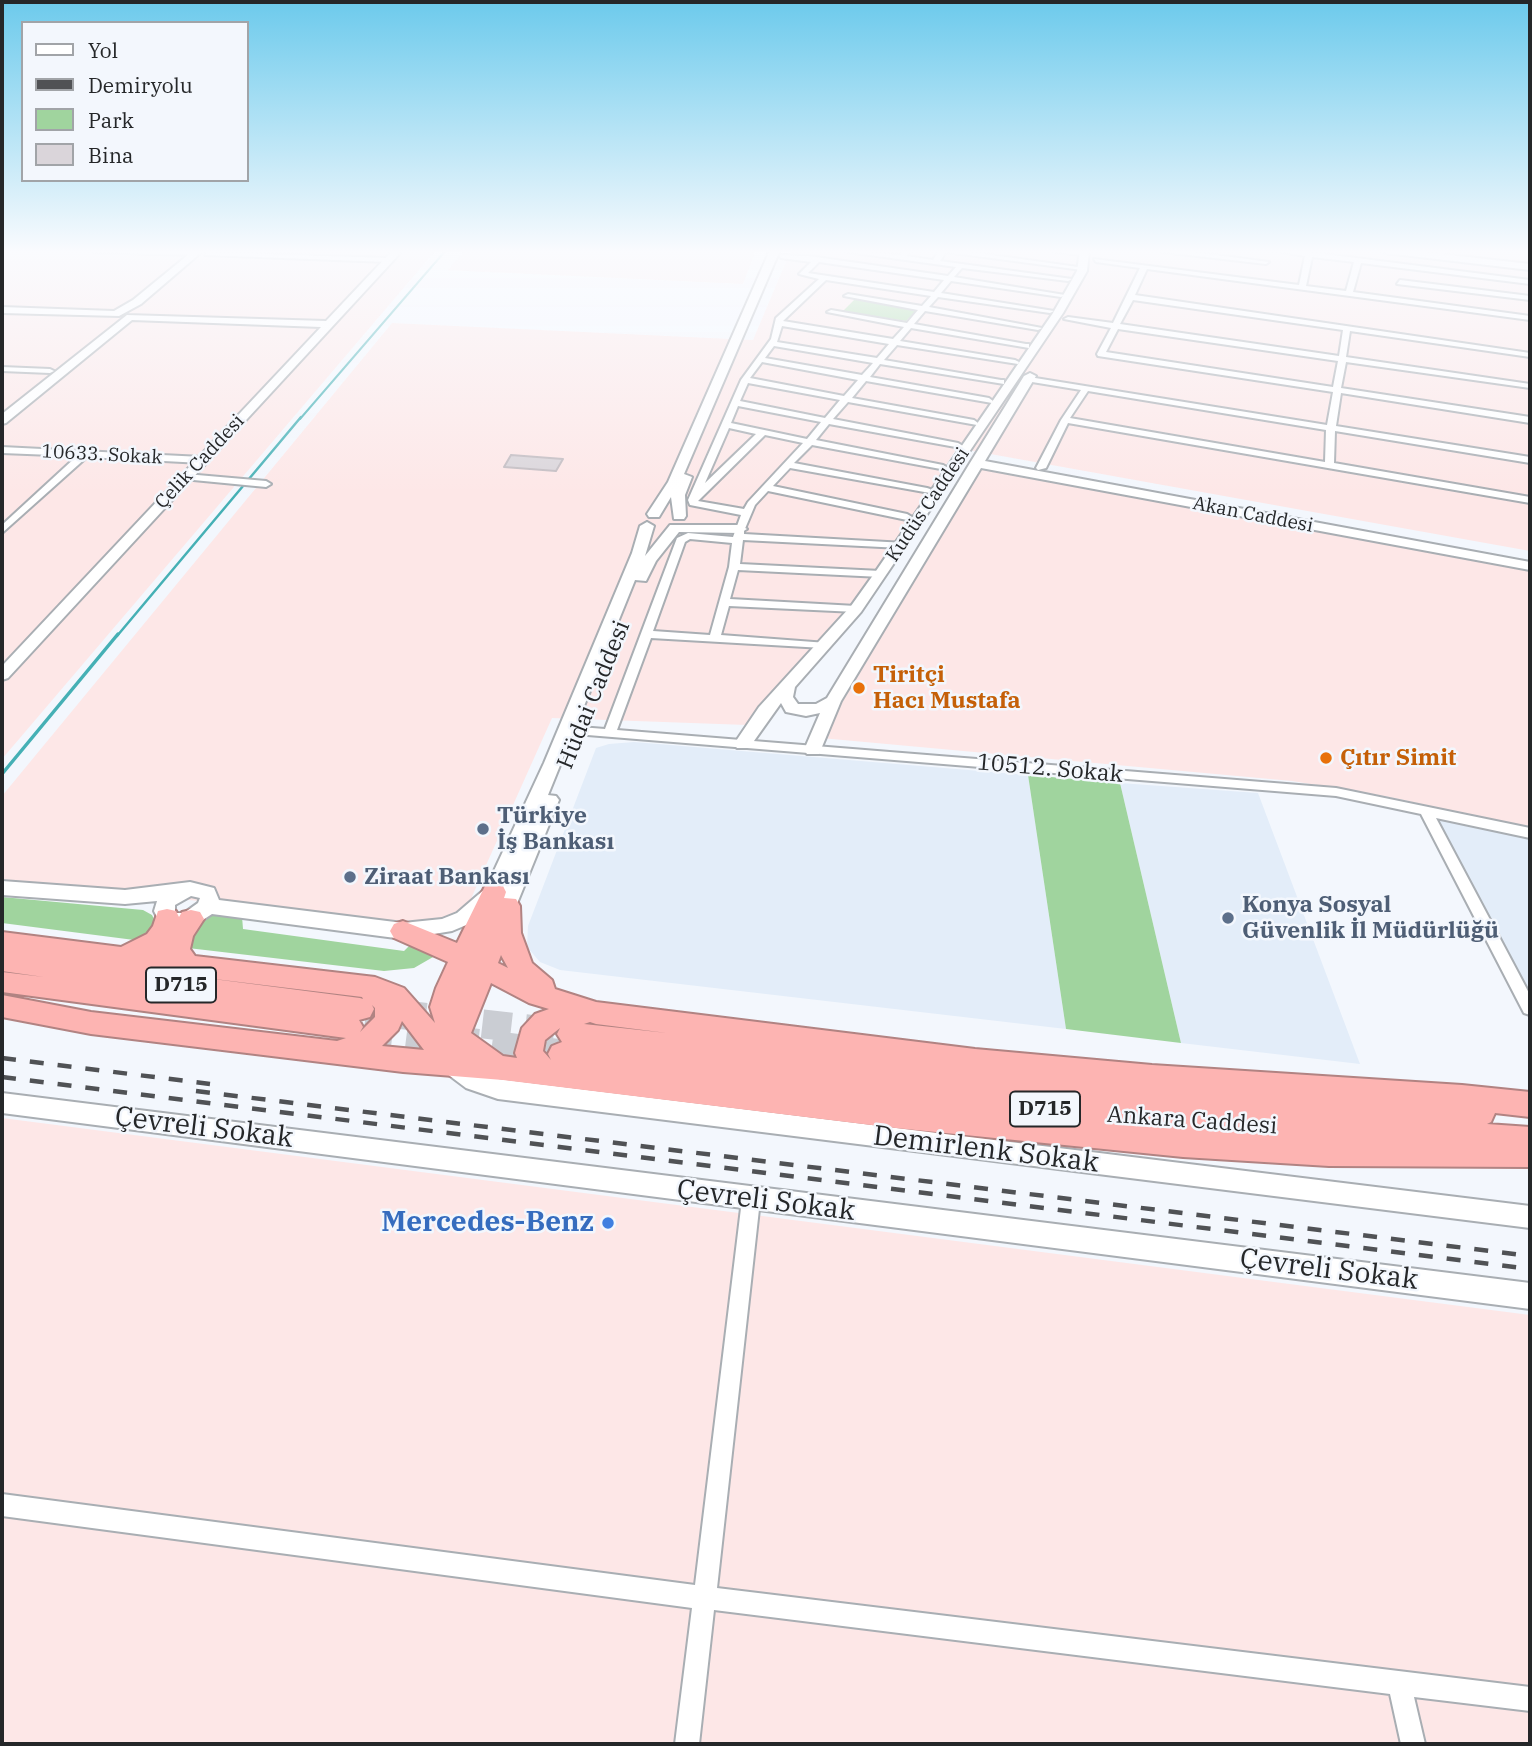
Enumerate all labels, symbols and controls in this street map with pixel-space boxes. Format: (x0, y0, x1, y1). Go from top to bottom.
legend (21, 21, 248, 182)
text: Yol (88, 36, 118, 64)
text: Demiryolu (88, 71, 193, 99)
text: Park (88, 106, 134, 134)
text: Bina (88, 141, 134, 169)
street label: Çelik Caddesi (151, 410, 249, 514)
street label: 10633. Sokak (41, 440, 163, 470)
street label: Kudüs Caddesi (881, 444, 975, 566)
street label: Akan Caddesi (1191, 492, 1315, 538)
street label: Hüdai Caddesi (552, 617, 636, 773)
place label: Tiritçi Hacı Mustafa (873, 661, 1021, 715)
marker: Tiritçi Hacı Mustafa (851, 680, 867, 696)
place label: Çıtır Simit (1340, 744, 1456, 772)
street label: 10512. Sokak (976, 749, 1124, 789)
marker: Çıtır Simit (1318, 750, 1334, 766)
place label: Türkiye İş Bankası (497, 802, 614, 856)
marker: Türkiye İş Bankası (475, 821, 491, 837)
place label: Ziraat Bankası (364, 863, 530, 891)
marker: Ziraat Bankası (342, 869, 358, 885)
place label: Konya Sosyal Güvenlik İl Müdürlüğü (1242, 891, 1499, 945)
marker: Konya Sosyal Güvenlik İl Müdürlüğü (1220, 910, 1236, 926)
road number: D715 (146, 968, 216, 1002)
road number: D715 (1010, 1092, 1080, 1126)
street label: Çevreli Sokak (113, 1100, 295, 1156)
street label: Ankara Caddesi (1106, 1101, 1278, 1141)
street label: Demirlenk Sokak (871, 1119, 1101, 1181)
street label: Çevreli Sokak (675, 1173, 857, 1229)
place label: Mercedes-Benz (381, 1206, 594, 1240)
marker: Mercedes-Benz (600, 1215, 616, 1231)
street label: Çevreli Sokak (1238, 1242, 1420, 1298)

